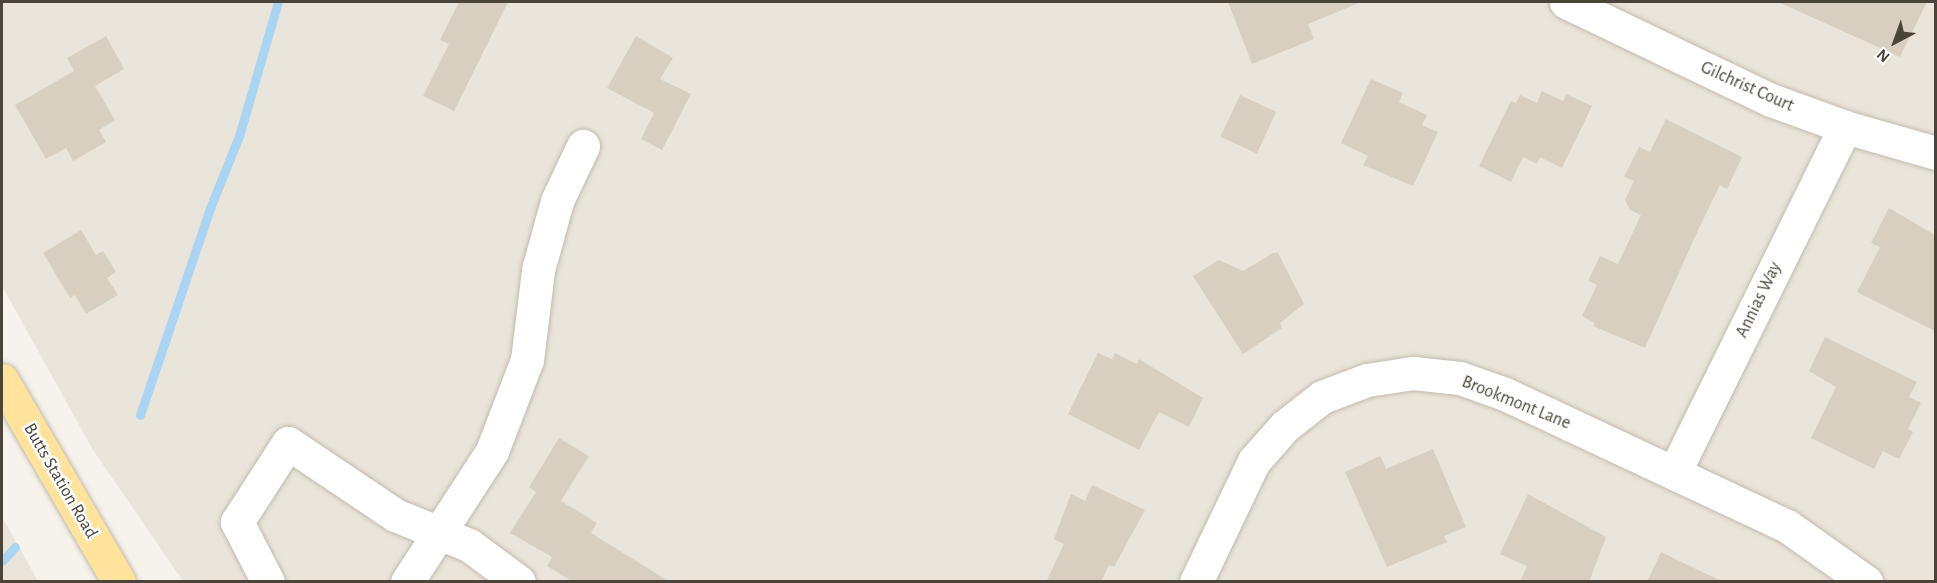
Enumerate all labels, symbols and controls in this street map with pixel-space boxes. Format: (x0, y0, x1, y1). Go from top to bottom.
north arrow (1865, 12, 1925, 72)
text: N (1874, 46, 1893, 65)
street label: Gilchrist Court (1697, 57, 1797, 117)
street label: Annias Way (1731, 259, 1787, 341)
street label: Brookmont Lane (1458, 371, 1574, 435)
street label: Butts Station Road (18, 420, 102, 542)

